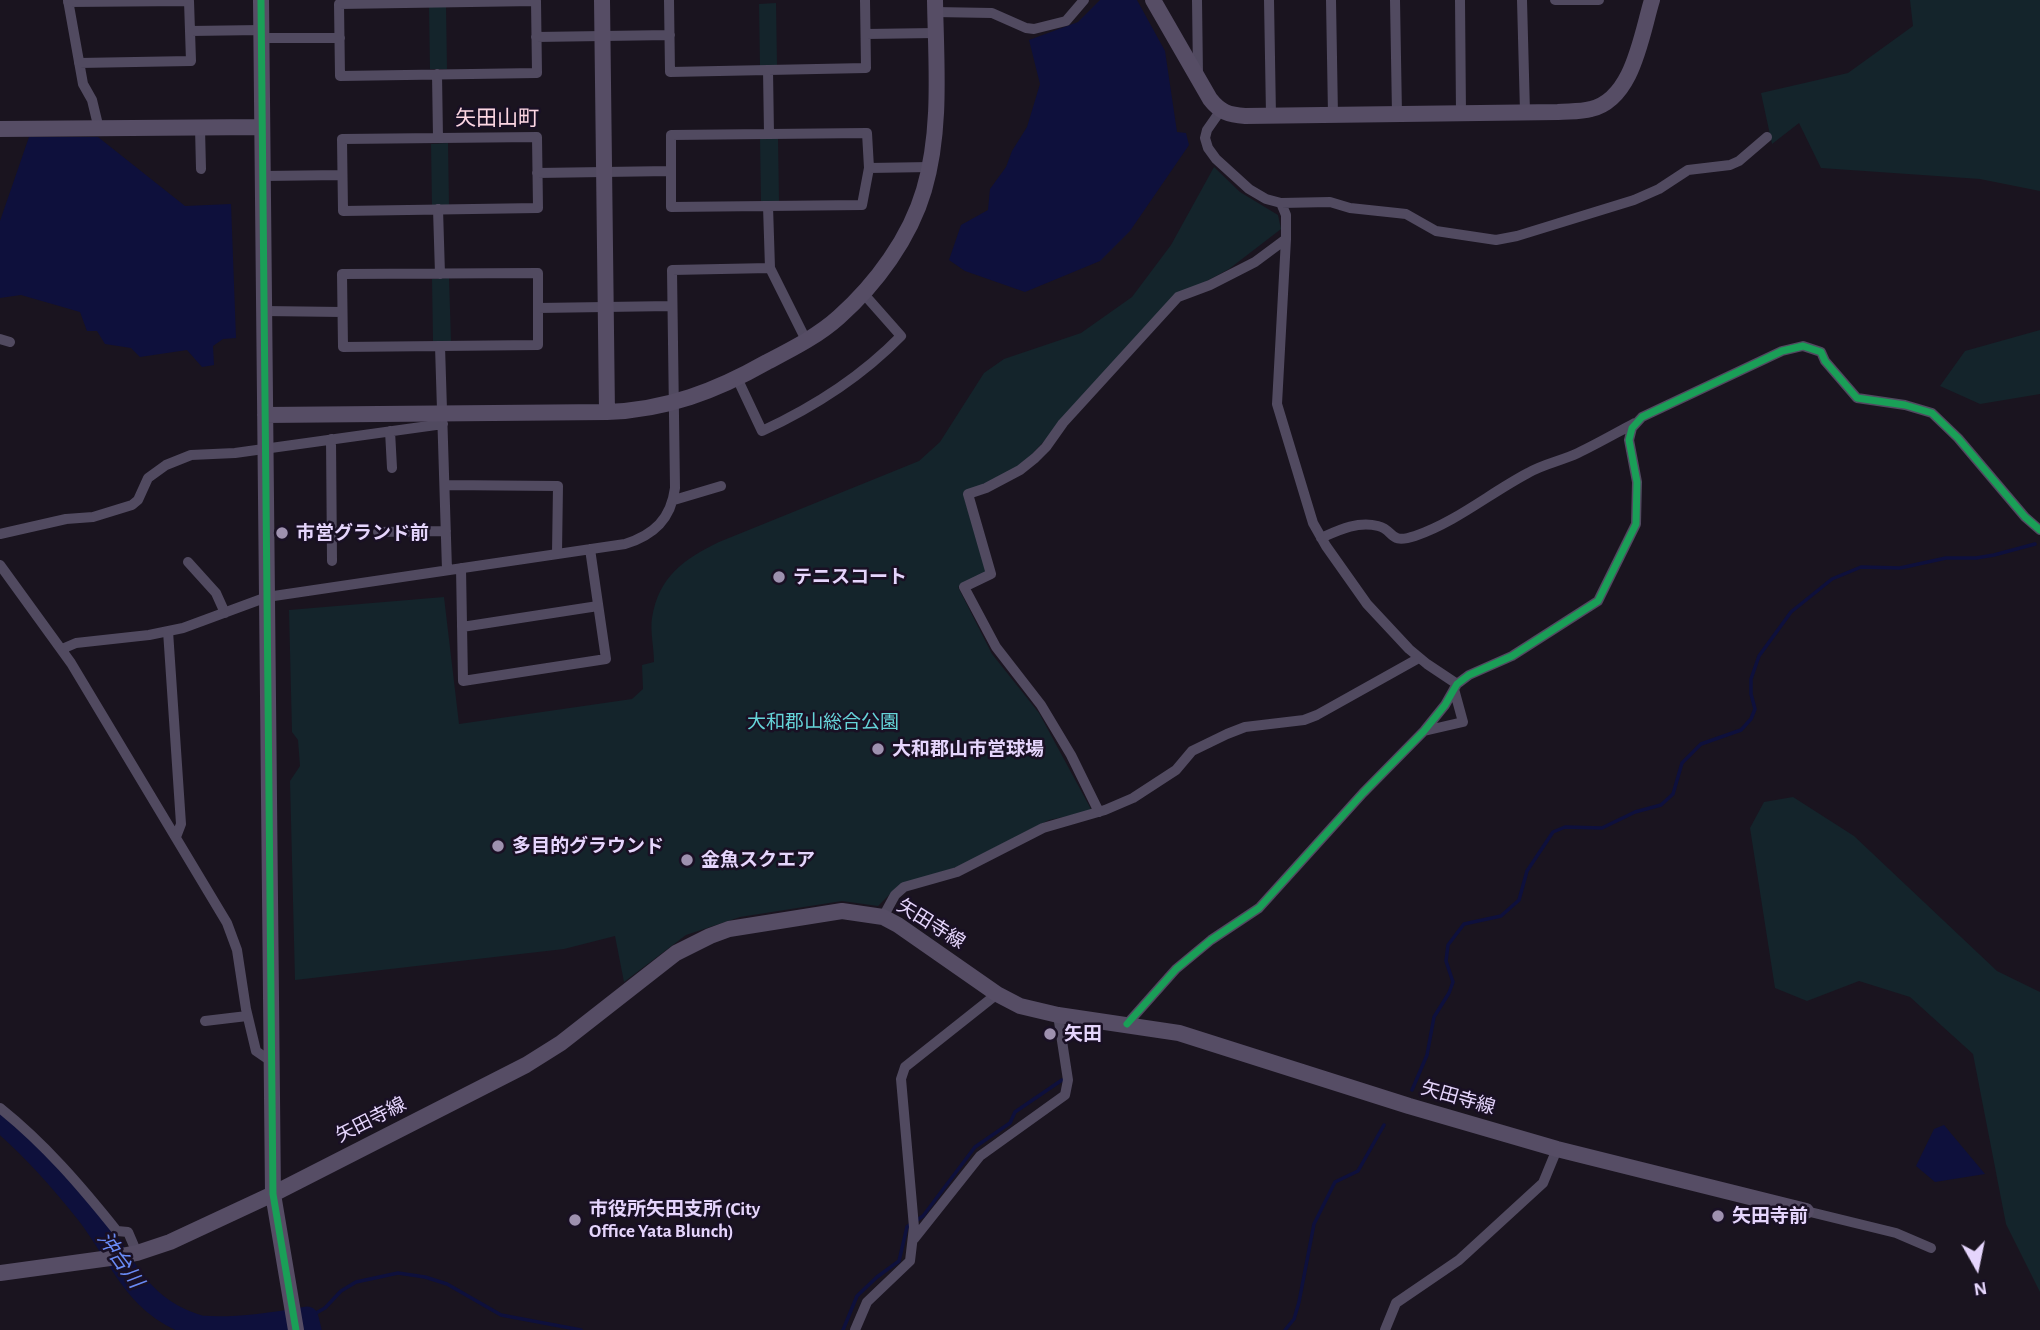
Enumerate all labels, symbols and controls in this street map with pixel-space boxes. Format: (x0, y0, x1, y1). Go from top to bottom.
district label: 矢田山町 (455, 106, 539, 132)
place label: 市営グランド前 (296, 522, 429, 544)
marker: 市営グランド前 (274, 525, 290, 541)
place label: テニスコート (793, 566, 907, 588)
marker: テニスコート (771, 569, 787, 585)
park label: 大和郡山総合公園 (747, 711, 899, 733)
place label: 大和郡山市営球場 (892, 738, 1044, 760)
marker: 大和郡山市営球場 (870, 741, 886, 757)
place label: 多目的グラウンド (512, 835, 664, 857)
marker: 多目的グラウンド (490, 838, 506, 854)
place label: 金魚スクエア (701, 849, 815, 871)
marker: 金魚スクエア (679, 852, 695, 868)
street label: 矢田寺線 (893, 894, 969, 954)
place label: 矢田 (1064, 1023, 1102, 1045)
marker: 矢田 (1042, 1026, 1058, 1042)
street label: 矢田寺線 (1418, 1077, 1498, 1119)
street label: 矢田寺線 (332, 1093, 410, 1147)
place label: 市役所矢田支所 (City Office Yata Blunch) (589, 1198, 760, 1242)
place label: 矢田寺前 (1732, 1205, 1808, 1227)
marker: 矢田寺前 (1710, 1208, 1726, 1224)
marker: 市役所矢田支所 (City Office Yata Blunch) (567, 1212, 583, 1228)
water label: 沖台川 (92, 1227, 148, 1293)
north arrow (1942, 1232, 2012, 1302)
text: N (1972, 1278, 1988, 1299)

